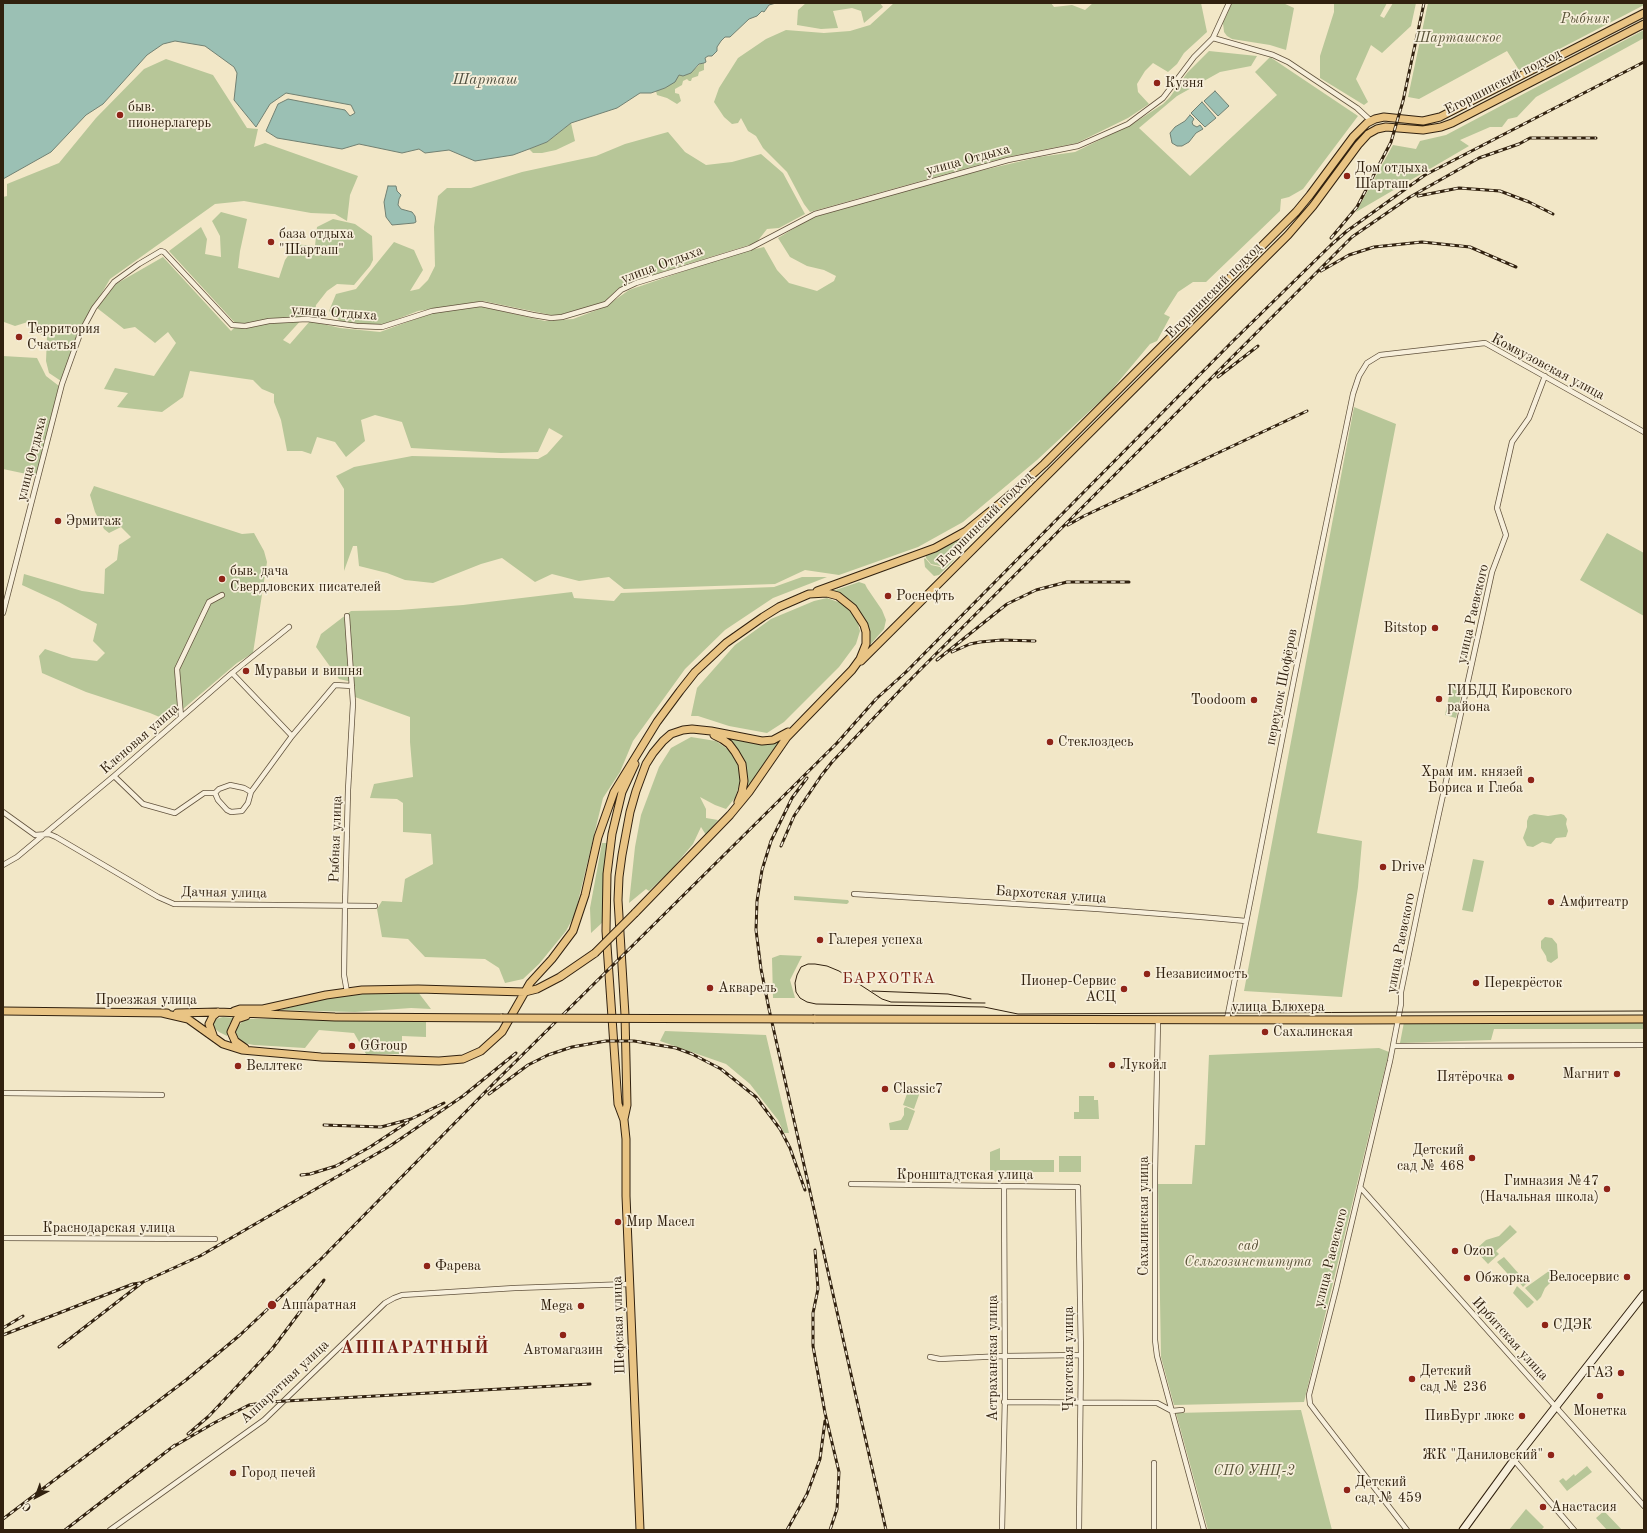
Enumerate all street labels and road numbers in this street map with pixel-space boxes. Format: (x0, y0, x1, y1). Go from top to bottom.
street label: Егоршинский подход (1442, 45, 1564, 119)
street label: улица Отдыха (924, 141, 1012, 179)
street label: Егоршинский подход (1163, 240, 1265, 342)
street label: улица Отдыха (619, 242, 705, 288)
street label: улица Отдыха (290, 302, 378, 324)
street label: Комвузовская улица (1488, 330, 1608, 404)
street label: улица Отдыха (13, 415, 51, 503)
street label: Егоршинский подход (934, 469, 1036, 571)
street label: улица Раевского (1453, 563, 1493, 665)
street label: переулок Шофёров (1262, 627, 1302, 747)
street label: Кленовая улица (97, 700, 183, 778)
street label: Рыбная улица (326, 795, 346, 883)
street label: Бархотская улица (995, 883, 1107, 907)
street label: Дачная улица (181, 884, 267, 902)
street label: улица Раевского (1383, 891, 1419, 995)
street label: Проезжая улица (95, 992, 197, 1008)
street label: улица Блюхера (1231, 999, 1325, 1015)
street label: Сахалинская улица (1136, 1156, 1152, 1276)
street label: Кронштадтская улица (897, 1167, 1033, 1183)
street label: улица Раевского (1311, 1207, 1351, 1309)
street label: Краснодарская улица (43, 1220, 175, 1236)
street label: Шефская улица (609, 1276, 629, 1374)
street label: Ирбитская улица (1468, 1294, 1552, 1384)
street label: Астраханская улица (985, 1295, 1001, 1421)
street label: Чукотская улица (1061, 1306, 1077, 1412)
street label: Аппаратная улица (237, 1337, 333, 1427)

